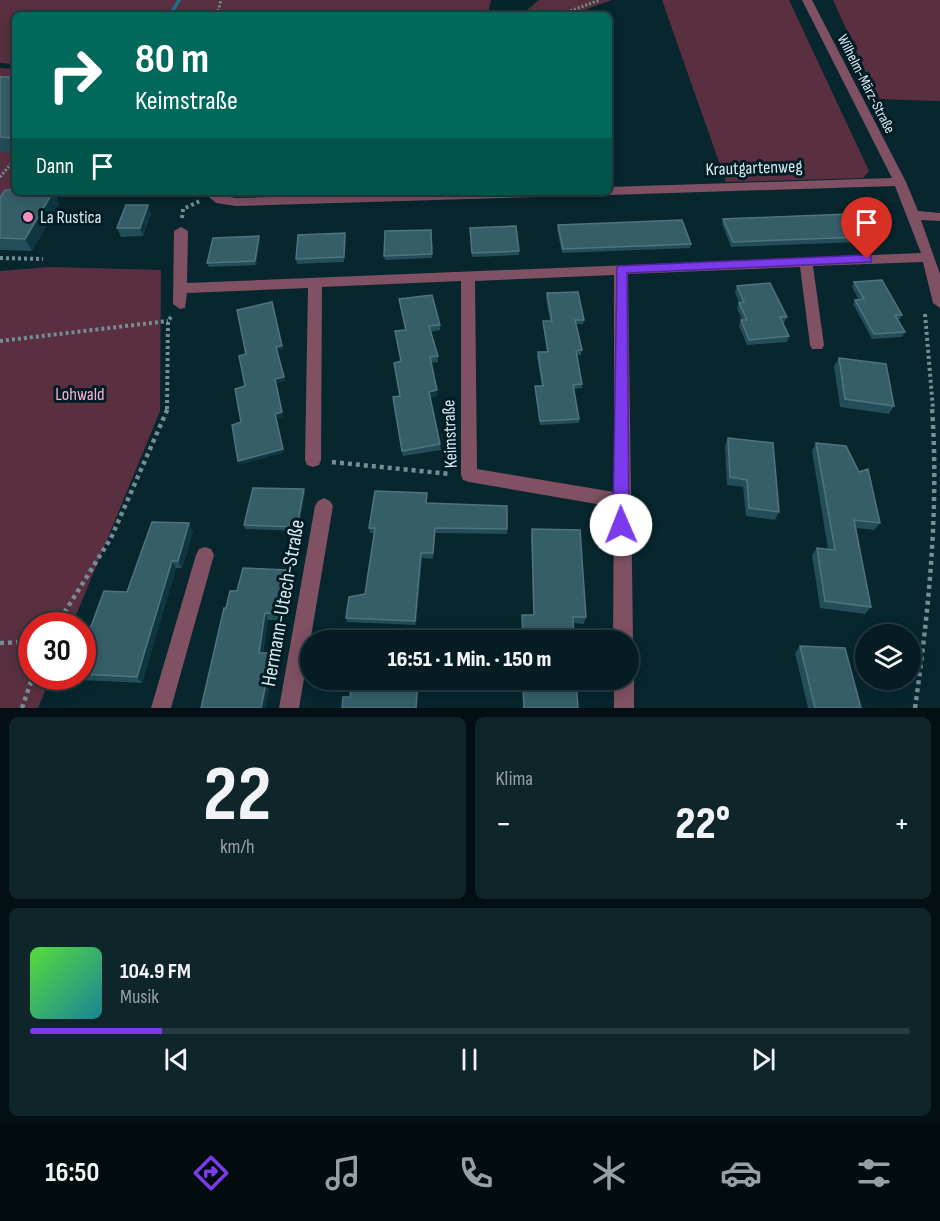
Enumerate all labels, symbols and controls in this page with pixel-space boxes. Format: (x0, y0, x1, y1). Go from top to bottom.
street label: Wilhelm-März-Straße (833, 31, 899, 137)
text: 80 m (135, 34, 209, 85)
icon: right (36, 36, 114, 114)
text: Keimstraße (135, 85, 238, 117)
icon: arrive (86, 150, 119, 183)
text: Dann (36, 153, 74, 180)
street label: Krautgartenweg (705, 156, 803, 180)
pin (841, 197, 892, 259)
icon: arrive (850, 206, 883, 239)
place label: La Rustica (40, 207, 102, 228)
marker: La Rustica (21, 210, 35, 224)
park label: Lohwald (55, 384, 105, 405)
street label: Keimstraße (438, 399, 462, 469)
position arrow (589, 493, 653, 557)
street label: Hermann-Utech-Straße (256, 518, 310, 688)
speed limit sign: 30 (18, 612, 96, 690)
map controls (855, 624, 921, 690)
button: layers (855, 624, 921, 690)
text: 16:51 · 1 Min. · 150 m (388, 646, 551, 673)
text: 22 (203, 749, 271, 842)
text: Klima (496, 767, 533, 791)
text: 22° (675, 797, 730, 852)
text: − (496, 804, 512, 844)
text: + (894, 804, 910, 844)
text: km/h (220, 835, 255, 859)
text: 104.9 FM (120, 958, 191, 985)
text: Musik (120, 985, 159, 1009)
icon: previous (160, 1043, 193, 1076)
icon: pause (453, 1043, 486, 1076)
icon: next (747, 1043, 780, 1076)
icon: directions (190, 1152, 232, 1194)
icon: music (322, 1152, 364, 1194)
icon: phone (455, 1152, 497, 1194)
icon: climate (588, 1152, 630, 1194)
icon: car (720, 1152, 762, 1194)
icon: filters (853, 1152, 895, 1194)
text: 16:50 (45, 1157, 99, 1189)

